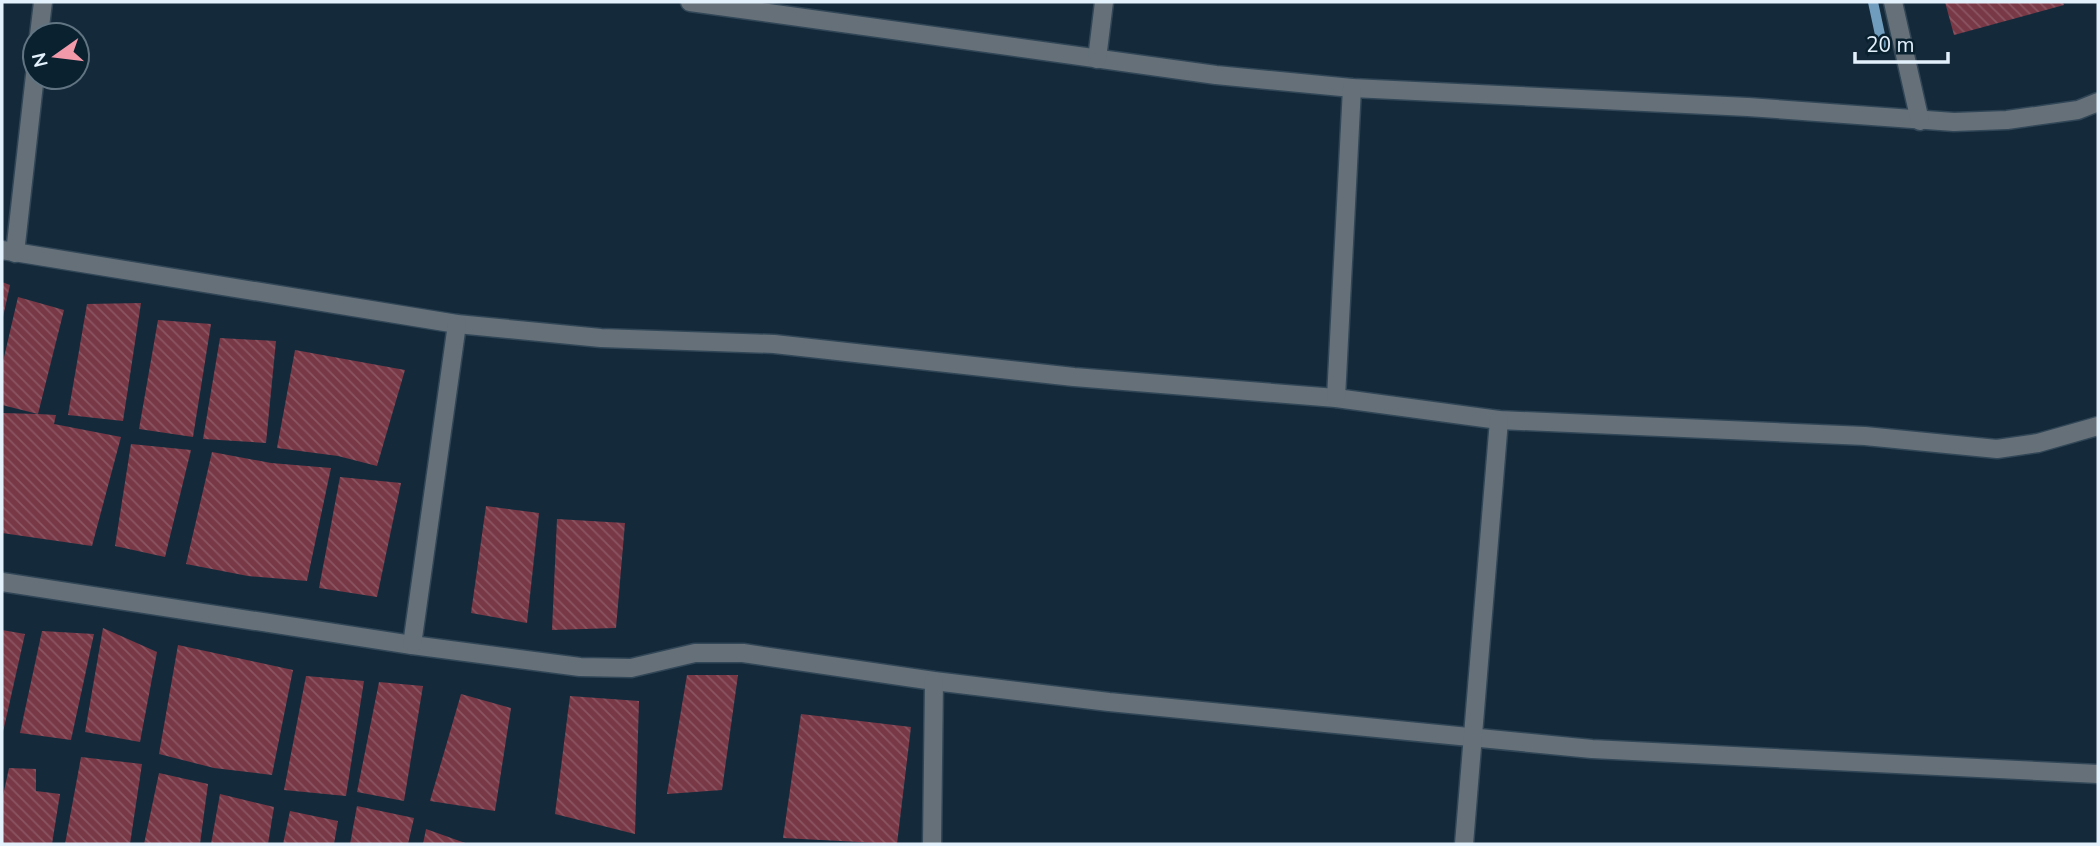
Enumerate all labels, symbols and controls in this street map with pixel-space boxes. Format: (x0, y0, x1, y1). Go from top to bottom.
north arrow (21, 21, 91, 91)
scale bar (1855, 21, 1948, 65)
text: 20 m (1866, 31, 1915, 59)
text: N (26, 50, 55, 70)

